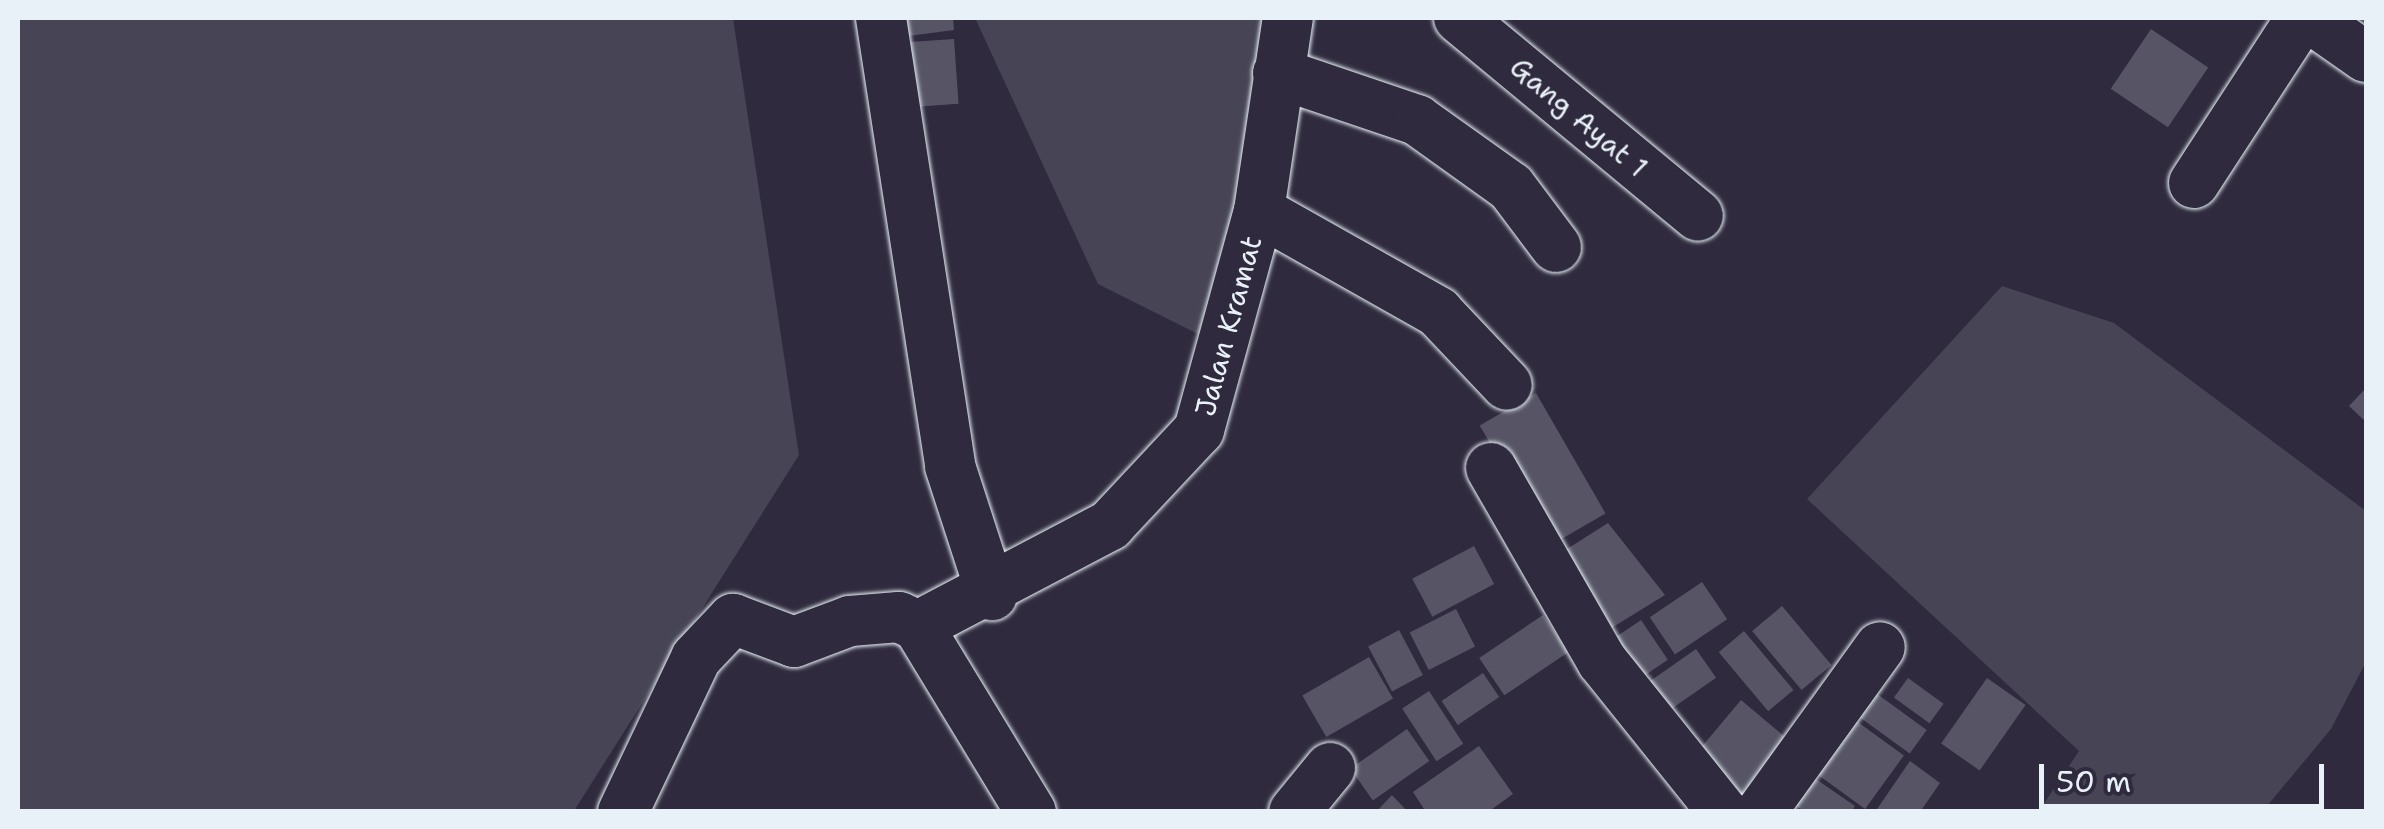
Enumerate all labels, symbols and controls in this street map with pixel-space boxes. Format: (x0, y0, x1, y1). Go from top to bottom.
street label: Gang Ayat 1 (1504, 50, 1654, 184)
street label: Jalan Kramat (1188, 232, 1268, 420)
scale bar (2044, 744, 2329, 806)
text: 50 m (2056, 761, 2131, 802)

